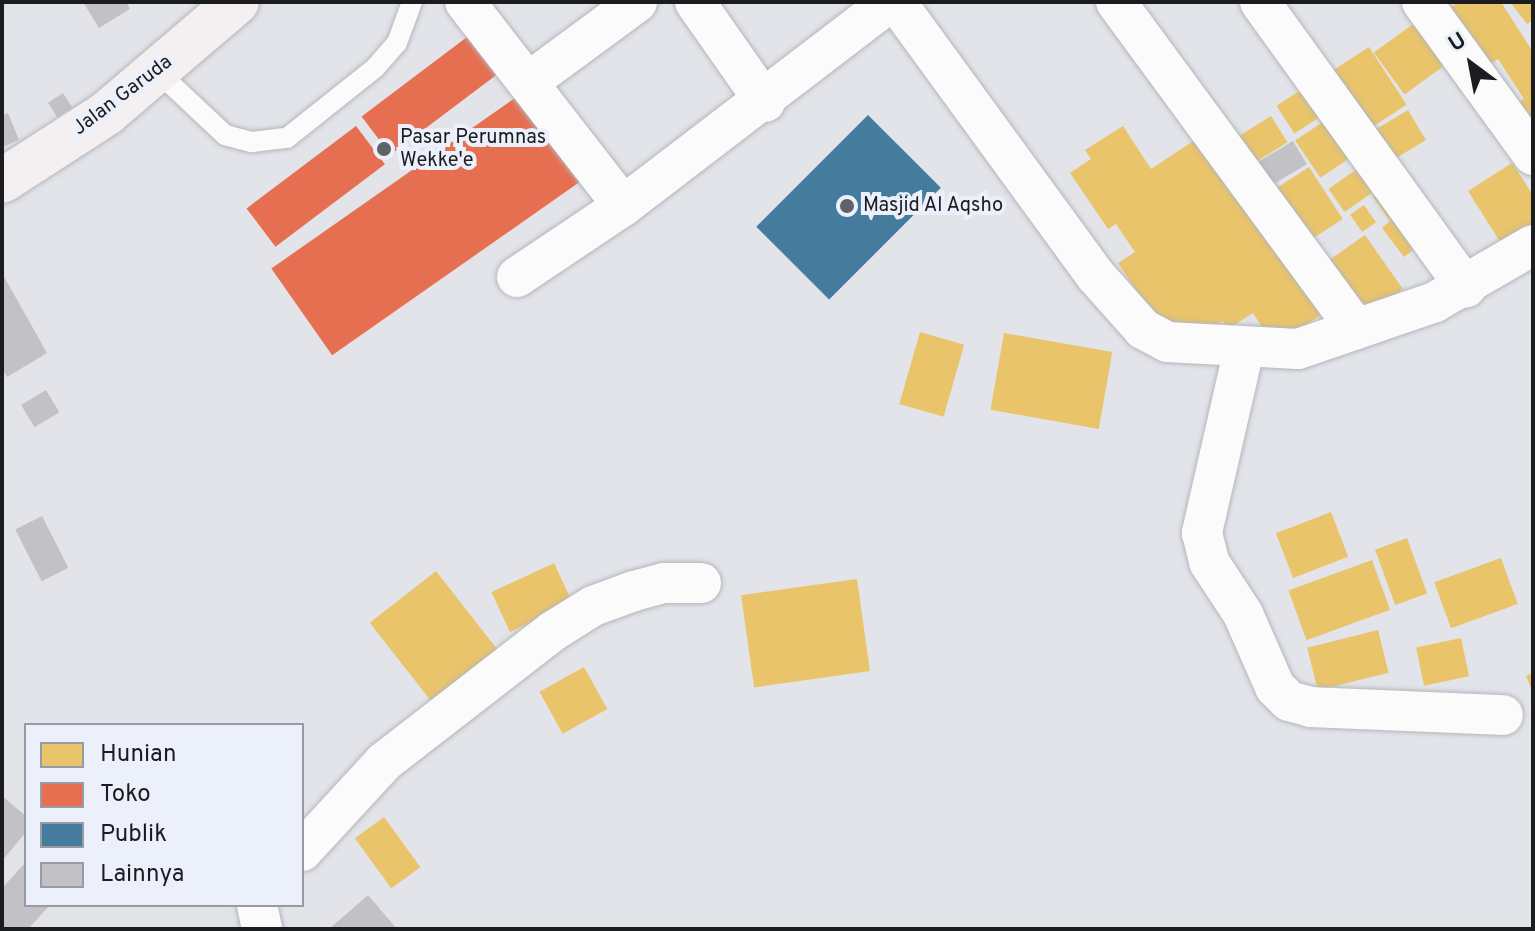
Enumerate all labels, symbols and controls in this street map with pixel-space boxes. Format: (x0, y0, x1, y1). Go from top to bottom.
north arrow (1431, 24, 1511, 104)
text: U (1444, 28, 1472, 59)
street label: Jalan Garuda (68, 51, 178, 141)
place label: Pasar Perumnas Wekke'e (400, 126, 546, 173)
marker: Pasar Perumnas Wekke'e (375, 140, 393, 158)
place label: Masjid Al Aqsho (863, 194, 1005, 218)
marker: Masjid Al Aqsho (838, 197, 856, 215)
legend (24, 723, 304, 907)
text: Hunian (100, 740, 177, 770)
text: Toko (100, 780, 151, 810)
text: Publik (100, 820, 167, 850)
text: Lainnya (100, 860, 184, 890)

